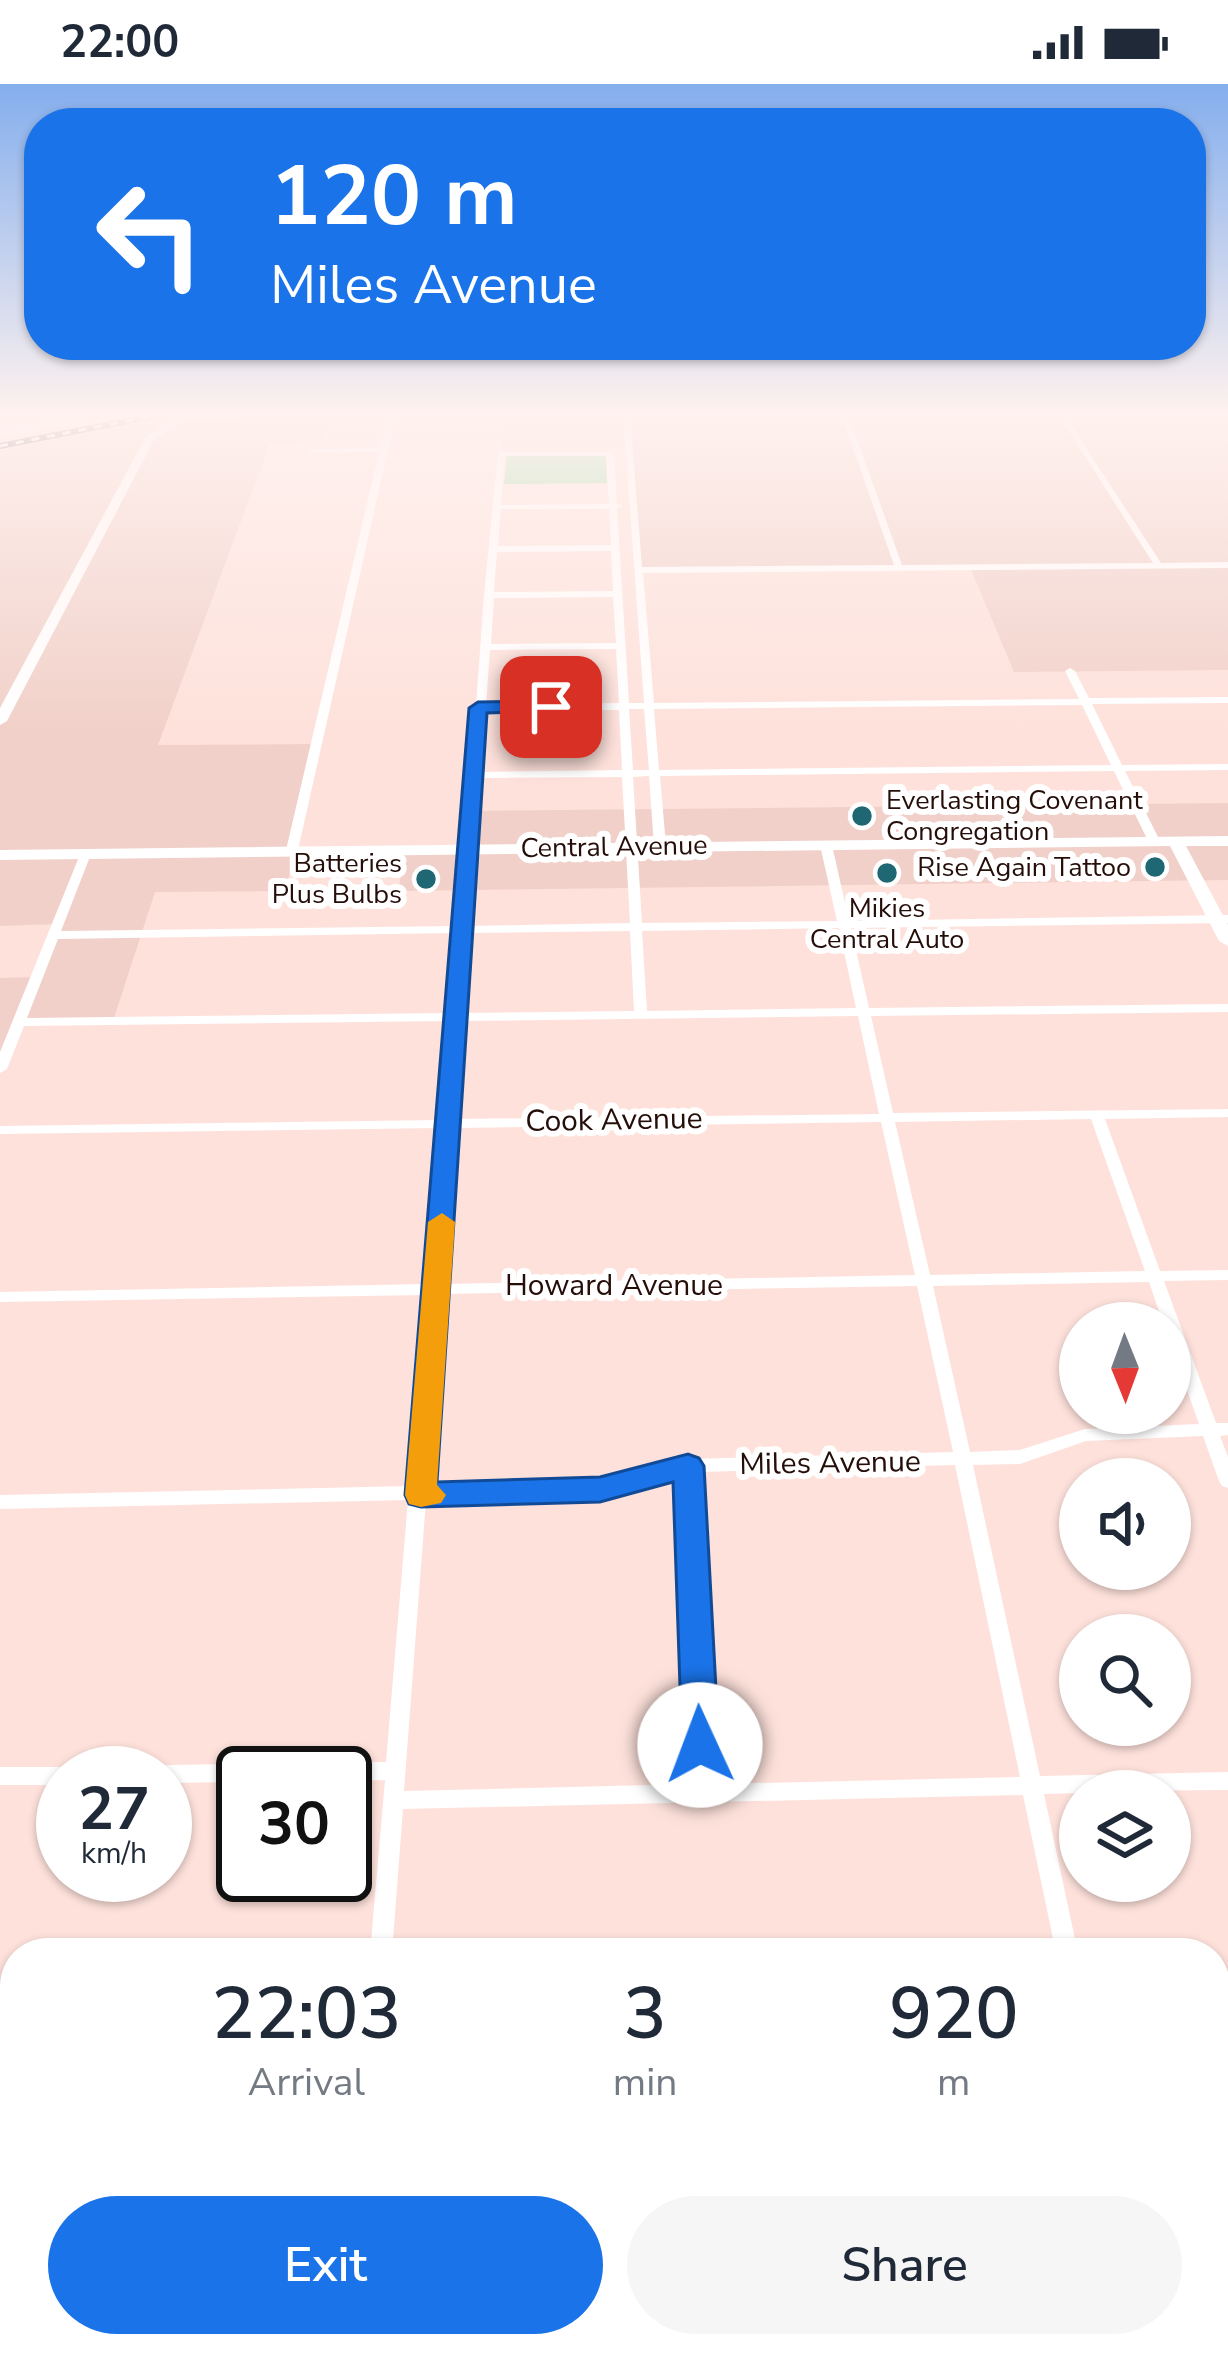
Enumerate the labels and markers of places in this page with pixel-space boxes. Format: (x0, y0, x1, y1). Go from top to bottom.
pin (500, 656, 602, 758)
place label: Everlasting Covenant Congregation (886, 782, 1143, 850)
marker: Everlasting Covenant Congregation (849, 803, 875, 829)
place label: Batteries Plus Bulbs (272, 845, 402, 913)
place label: Rise Again Tattoo (917, 849, 1131, 886)
marker: Rise Again Tattoo (1142, 854, 1168, 880)
marker: Mikies Central Auto (874, 860, 900, 886)
marker: Batteries Plus Bulbs (413, 866, 439, 892)
place label: Mikies Central Auto (810, 890, 964, 958)

